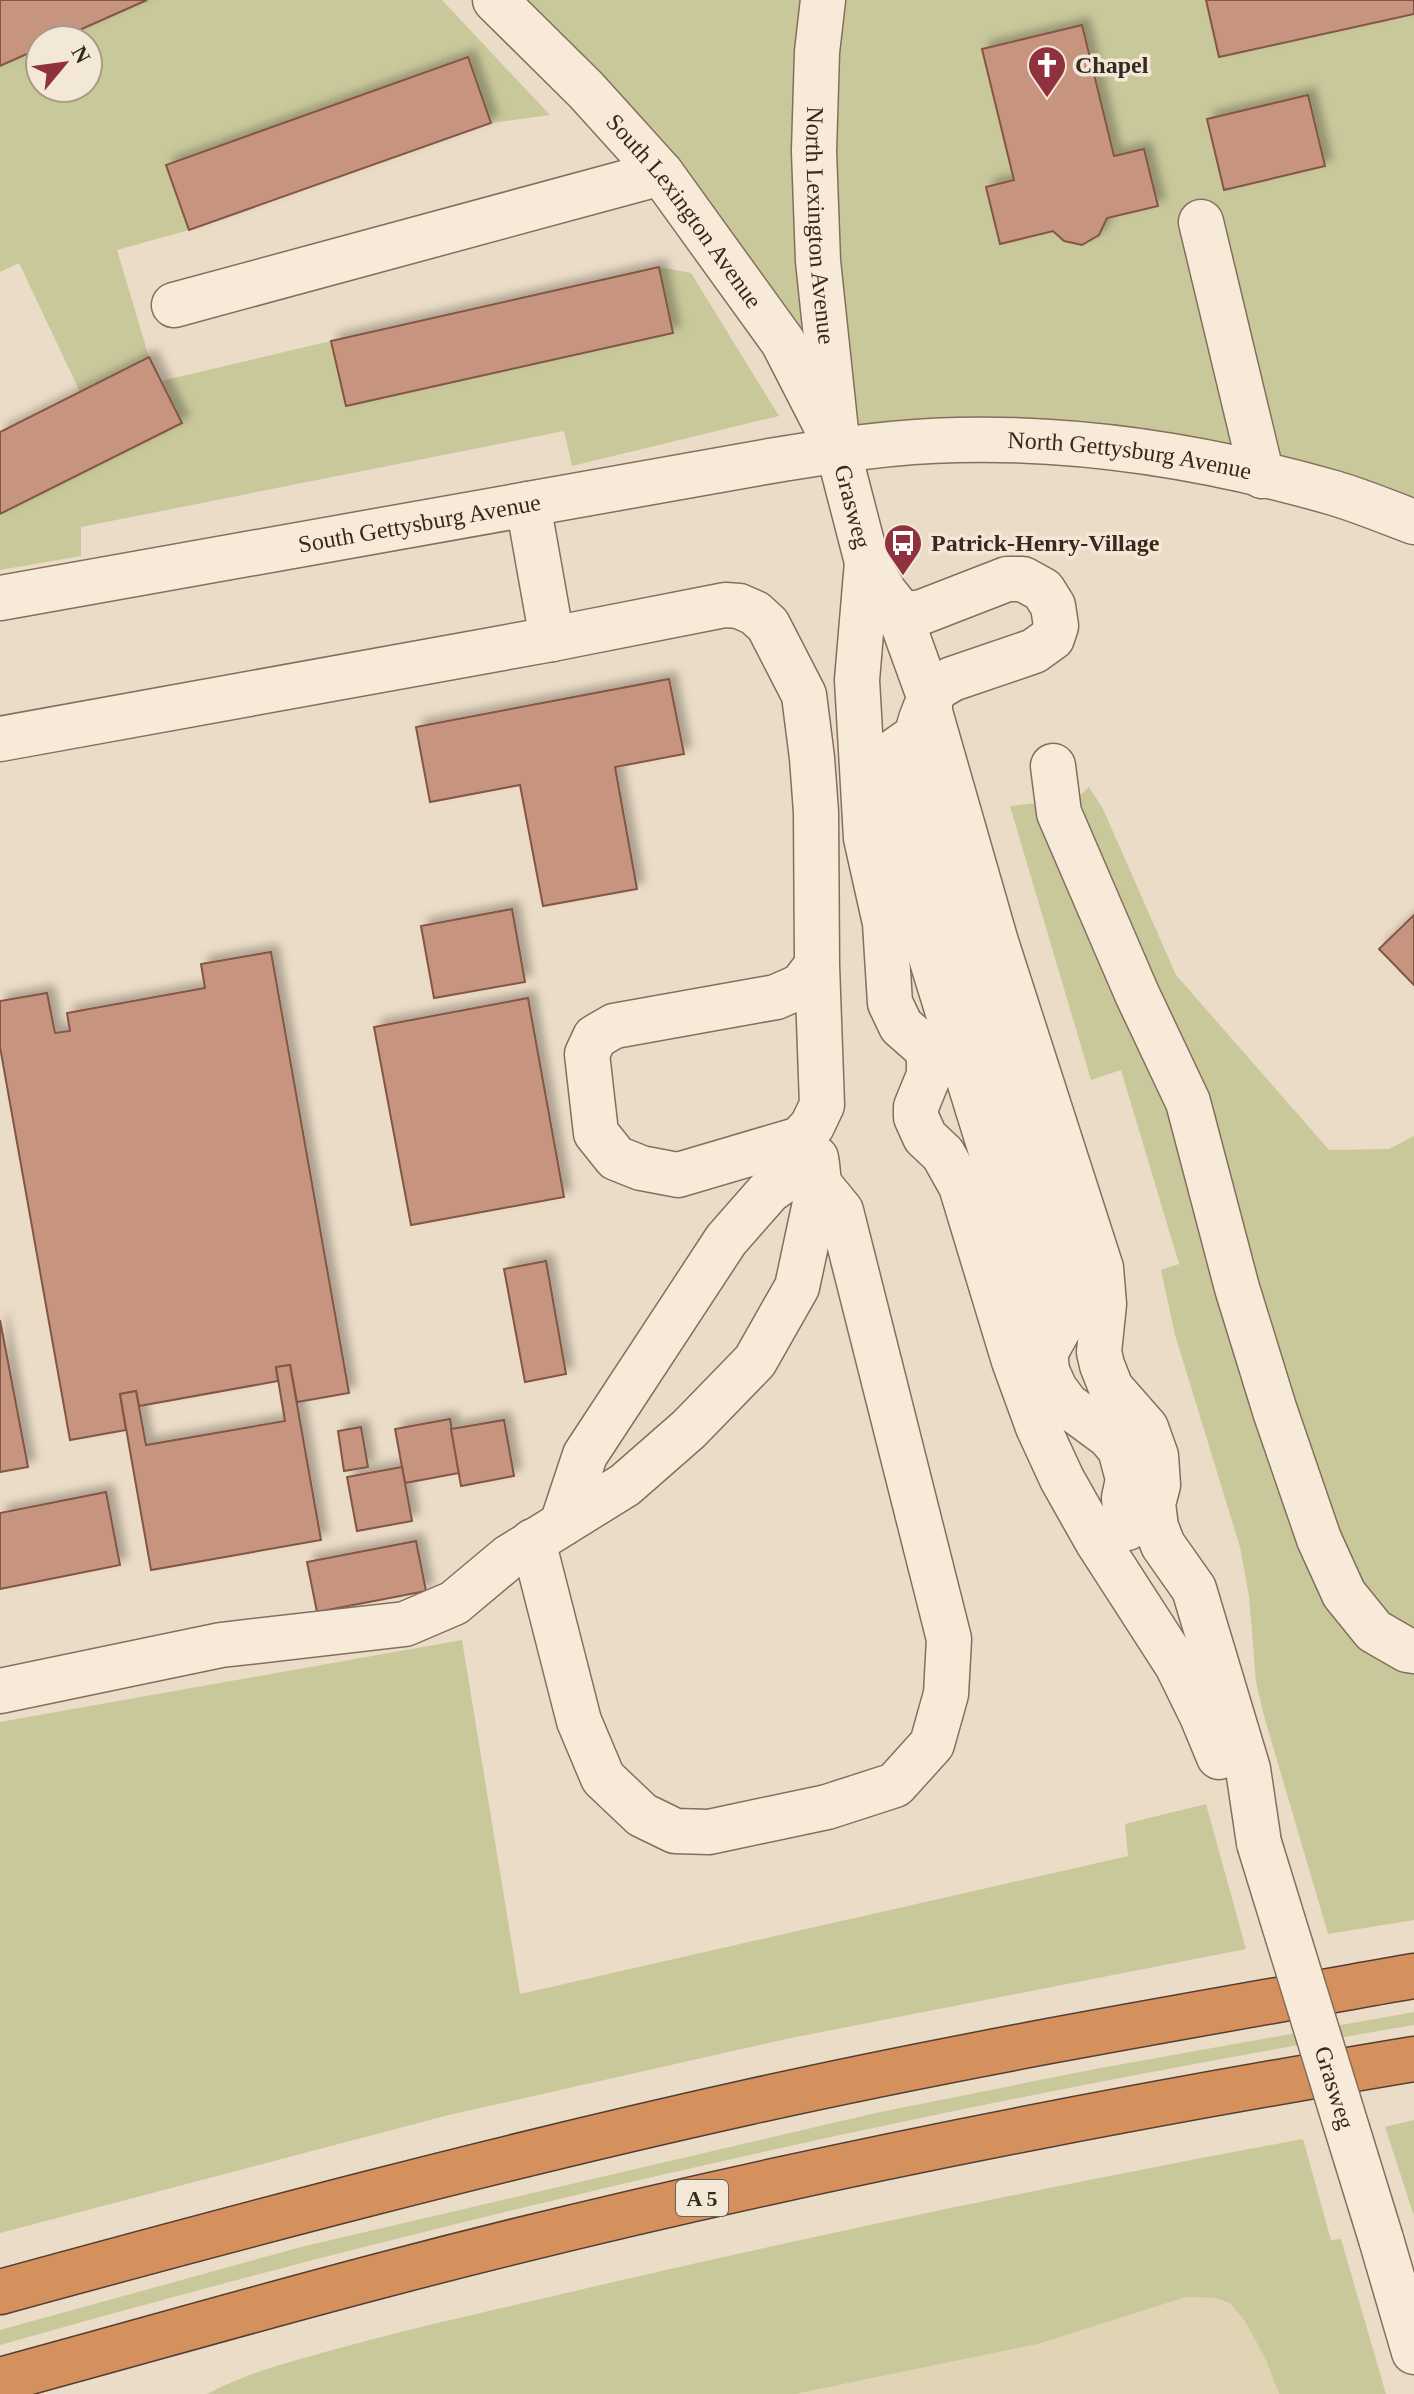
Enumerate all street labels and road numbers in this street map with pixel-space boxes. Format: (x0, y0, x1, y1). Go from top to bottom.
street label: North Lexington Avenue (801, 106, 840, 346)
street label: South Lexington Avenue (601, 109, 767, 313)
street label: North Gettysburg Avenue (1007, 427, 1254, 484)
street label: Grasweg (829, 462, 876, 551)
street label: South Gettysburg Avenue (296, 489, 543, 558)
street label: Grasweg (1309, 2043, 1359, 2132)
road number: A 5 (676, 2180, 728, 2216)

